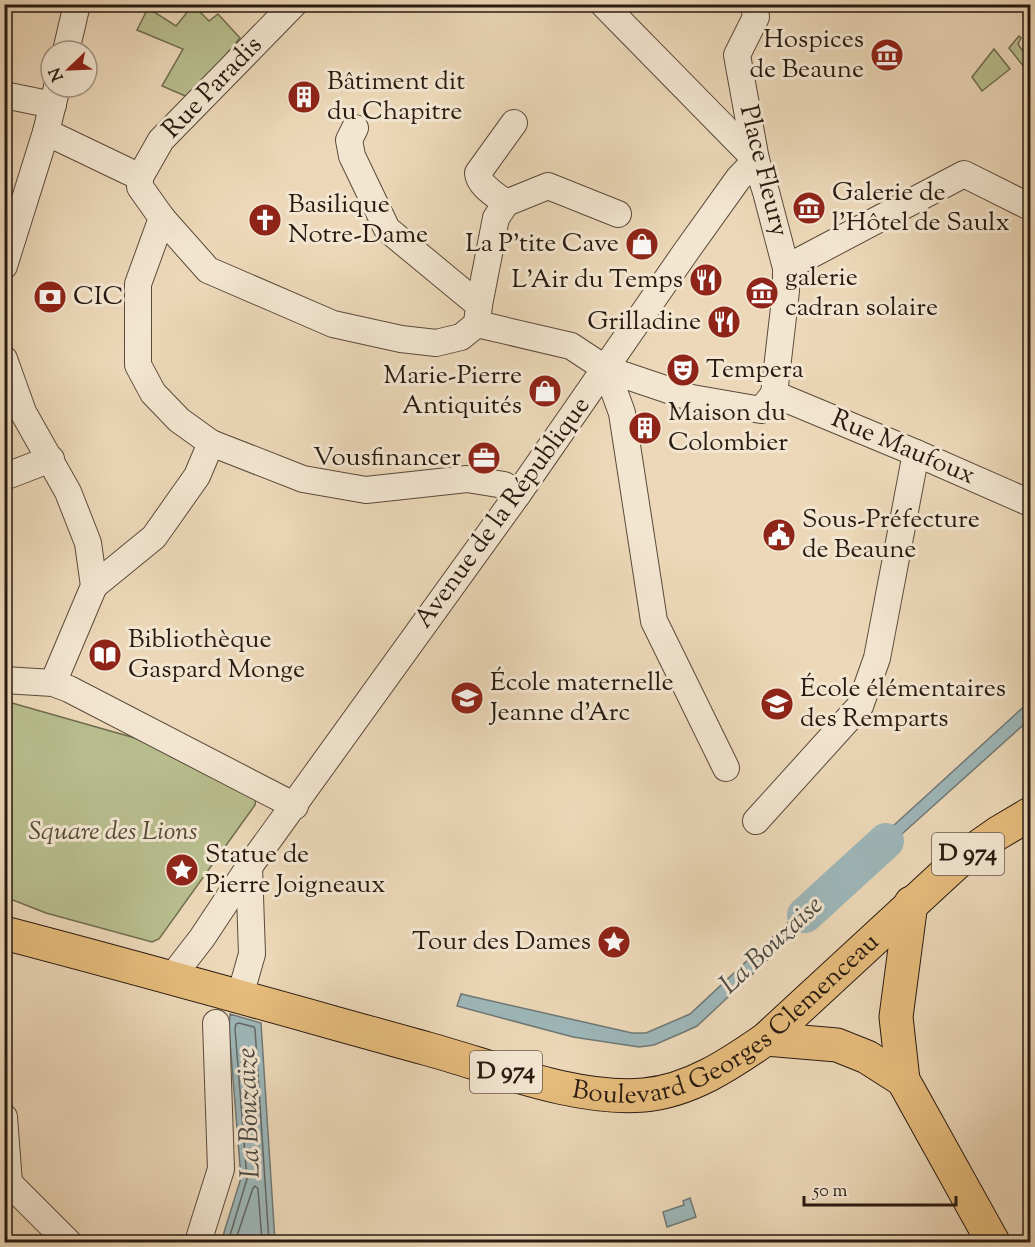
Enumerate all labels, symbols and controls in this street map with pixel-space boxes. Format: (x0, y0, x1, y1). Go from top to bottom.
place label: Hospices de Beaune (750, 22, 864, 89)
street label: Rue Paradis (154, 28, 272, 148)
museum icon: Hospices de Beaune (869, 37, 905, 73)
north arrow (39, 39, 99, 99)
text: N (44, 63, 71, 84)
place label: Bâtiment dit du Chapitre (327, 64, 465, 131)
building icon: Bâtiment dit du Chapitre (286, 79, 322, 115)
street label: Place Fleury (729, 101, 797, 241)
place label: Galerie de l'Hôtel de Saulx (832, 175, 1010, 242)
place label: Basilique Notre-Dame (288, 187, 428, 254)
museum icon: Galerie de l'Hôtel de Saulx (791, 190, 827, 226)
church icon: Basilique Notre-Dame (247, 202, 283, 238)
place label: La P'tite Cave (465, 226, 619, 263)
shop icon: La P'tite Cave (624, 226, 660, 262)
place label: galerie cadran solaire (785, 260, 938, 327)
place label: L'Air du Temps (512, 262, 683, 299)
restaurant icon: L'Air du Temps (688, 262, 724, 298)
museum icon: galerie cadran solaire (744, 275, 780, 311)
bank icon: CIC (32, 279, 68, 315)
place label: CIC (73, 279, 124, 316)
place label: Grilladine (587, 304, 701, 341)
restaurant icon: Grilladine (706, 304, 742, 340)
theatre icon: Tempera (665, 352, 701, 388)
place label: Tempera (706, 352, 804, 389)
place label: Marie-Pierre Antiquités (383, 358, 522, 425)
shop icon: Marie-Pierre Antiquités (527, 373, 563, 409)
street label: Avenue de la République (406, 390, 600, 636)
place label: Maison du Colombier (668, 395, 788, 462)
street label: Rue Maufoux (825, 401, 981, 495)
building icon: Maison du Colombier (627, 410, 663, 446)
place label: Vousfinancer (313, 440, 461, 477)
office icon: Vousfinancer (466, 440, 502, 476)
place label: Sous-Préfecture de Beaune (802, 502, 980, 569)
public building icon: Sous-Préfecture de Beaune (761, 517, 797, 553)
place label: Bibliothèque Gaspard Monge (128, 622, 305, 689)
library icon: Bibliothèque Gaspard Monge (87, 637, 123, 673)
place label: École maternelle Jeanne d'Arc (488, 665, 674, 732)
place label: École élémentaires des Remparts (800, 671, 1006, 738)
school or university icon: École maternelle Jeanne d'Arc (449, 680, 485, 716)
school or university icon: École élémentaires des Remparts (759, 686, 795, 722)
park label: Square des Lions (29, 814, 197, 851)
road number: D 974 (932, 833, 1004, 875)
place label: Statue de Pierre Joigneaux (205, 837, 386, 904)
place icon: Statue de Pierre Joigneaux (164, 852, 200, 888)
water label: La Bouzaise (711, 888, 833, 1004)
place label: Tour des Dames (412, 924, 591, 961)
street label: Boulevard Georges Clemenceau (569, 924, 888, 1114)
place icon: Tour des Dames (596, 924, 632, 960)
water label: La Bouzaize (228, 1047, 272, 1179)
road number: D 974 (470, 1051, 542, 1093)
scale bar (804, 1169, 956, 1207)
text: 50 m (812, 1179, 848, 1205)

